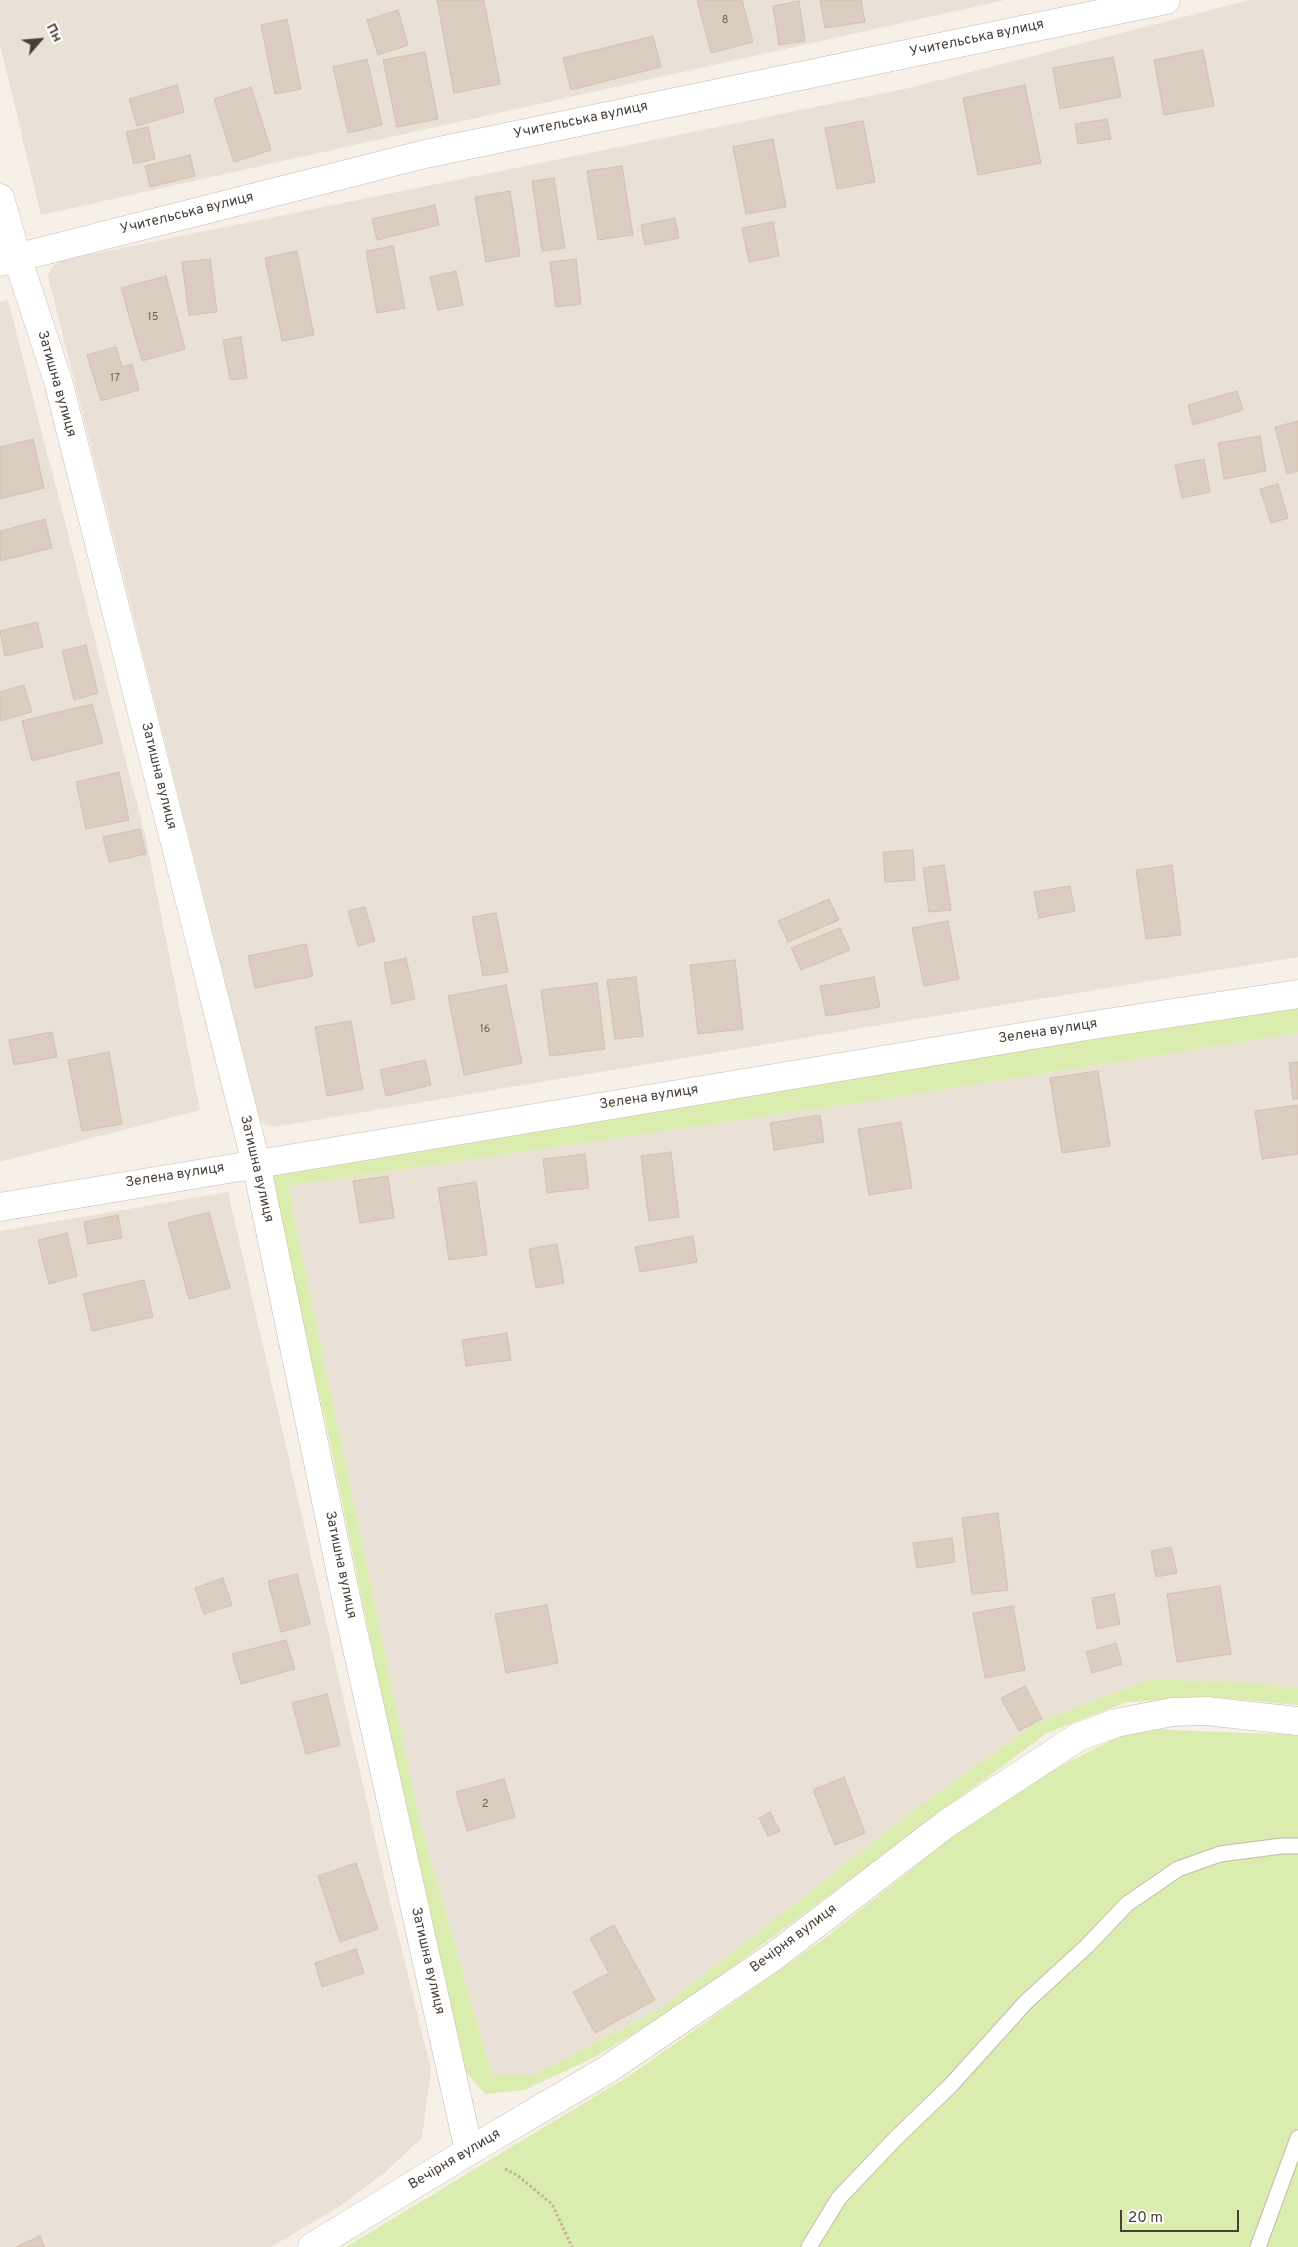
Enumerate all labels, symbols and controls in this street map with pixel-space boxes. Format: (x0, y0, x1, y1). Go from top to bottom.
house number: 8 (722, 14, 728, 28)
north arrow (15, 15, 65, 65)
street label: Учительська вулиця (908, 17, 1046, 61)
text: Пн (42, 21, 66, 45)
street label: Учительська вулиця (512, 99, 650, 143)
street label: Учительська вулиця (119, 189, 255, 239)
house number: 15 (148, 311, 158, 325)
street label: Затишна вулиця (33, 329, 79, 439)
house number: 17 (110, 372, 120, 386)
street label: Затишна вулиця (137, 721, 179, 831)
street label: Зелена вулиця (997, 1016, 1099, 1048)
house number: 16 (480, 1023, 490, 1037)
street label: Зелена вулиця (598, 1082, 700, 1114)
street label: Затишна вулиця (235, 1114, 277, 1224)
street label: Зелена вулиця (124, 1160, 226, 1192)
street label: Затишна вулиця (320, 1510, 360, 1620)
house number: 2 (482, 1798, 488, 1812)
street label: Вечірня вулиця (747, 1901, 841, 1977)
street label: Затишна вулиця (406, 1906, 448, 2016)
street label: Вечірня вулиця (406, 2126, 504, 2194)
scale bar (1123, 2200, 1242, 2232)
text: 20 m (1128, 2209, 1163, 2228)

